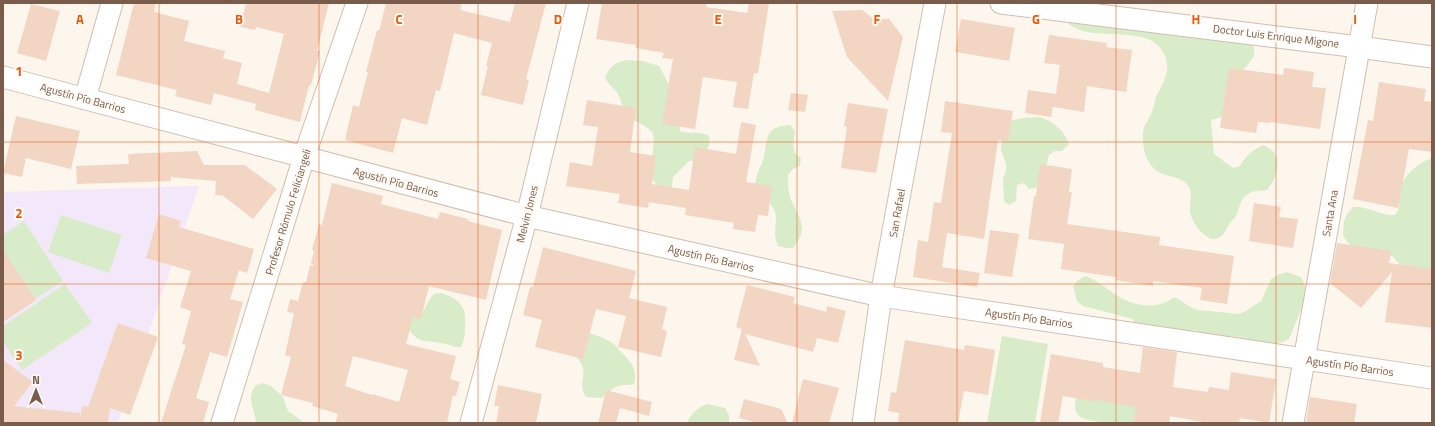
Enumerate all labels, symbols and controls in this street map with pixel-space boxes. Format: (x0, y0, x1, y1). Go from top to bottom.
text: A (76, 9, 84, 29)
text: B (235, 9, 243, 29)
text: C (395, 9, 403, 29)
text: D (554, 9, 562, 29)
text: E (714, 9, 722, 29)
text: F (874, 9, 881, 29)
text: G (1032, 9, 1040, 29)
text: H (1192, 9, 1200, 29)
text: I (1353, 9, 1357, 29)
street label: Doctor Luis Enrique Migone (1212, 20, 1340, 52)
text: 1 (15, 61, 23, 81)
street label: Agustín Pío Barrios (38, 79, 128, 117)
street label: Profesor Rómulo Feliciangeli (261, 147, 315, 277)
street label: Agustín Pío Barrios (351, 163, 441, 201)
street label: Melvin Jones (512, 184, 542, 244)
street label: San Rafael (885, 187, 909, 239)
street label: Santa Ana (1318, 188, 1342, 238)
text: 2 (15, 203, 23, 223)
street label: Agustín Pío Barrios (666, 240, 756, 276)
street label: Agustín Pío Barrios (984, 304, 1074, 332)
text: 3 (15, 345, 23, 365)
street label: Agustín Pío Barrios (1305, 352, 1395, 380)
north arrow (16, 370, 56, 410)
text: N (32, 372, 40, 388)

